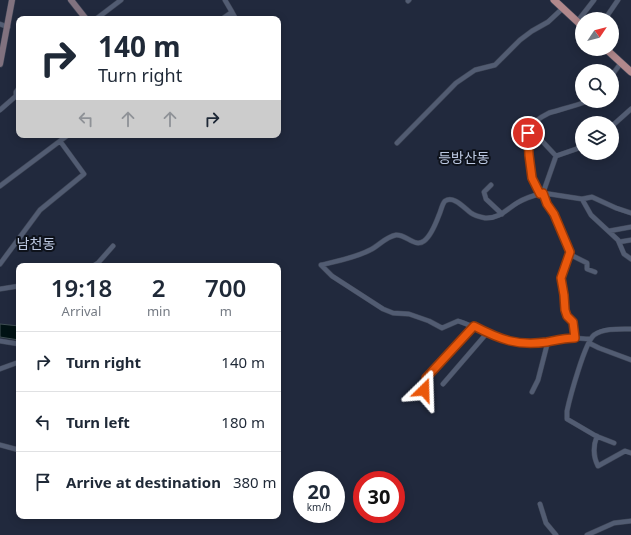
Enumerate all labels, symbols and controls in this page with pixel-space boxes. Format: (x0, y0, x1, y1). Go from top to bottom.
north arrow (575, 12, 619, 56)
map controls (575, 12, 619, 160)
text: 140 m (98, 27, 181, 65)
icon: right (32, 32, 84, 84)
text: Turn right (98, 63, 182, 87)
button: search (575, 64, 619, 108)
icon: left (75, 108, 97, 130)
icon: ahead (117, 108, 139, 130)
icon: ahead (159, 108, 181, 130)
icon: right (201, 108, 223, 130)
pin (511, 116, 545, 150)
button: layers (575, 116, 619, 160)
icon: arrive (517, 122, 539, 144)
district label: 등방산동 (438, 148, 490, 167)
district label: 남천동 (17, 234, 55, 253)
text: 19:18 (51, 271, 112, 304)
text: 2 (152, 271, 166, 304)
text: 700 (205, 271, 246, 304)
text: Arrival (62, 302, 101, 320)
text: min (147, 302, 170, 320)
text: m (220, 302, 232, 320)
icon: right (32, 351, 54, 373)
text: Turn right (66, 352, 141, 372)
text: 140 m (221, 352, 265, 372)
position arrow (403, 369, 445, 411)
icon: left (32, 411, 54, 433)
text: Turn left (66, 412, 130, 432)
text: 180 m (221, 412, 265, 432)
icon: arrive (32, 471, 54, 493)
speed limit sign: 30 (353, 471, 405, 523)
text: Arrive at destination (66, 472, 221, 492)
text: 380 m (233, 472, 277, 492)
text: 20 (308, 478, 330, 505)
text: km/h (307, 500, 331, 514)

